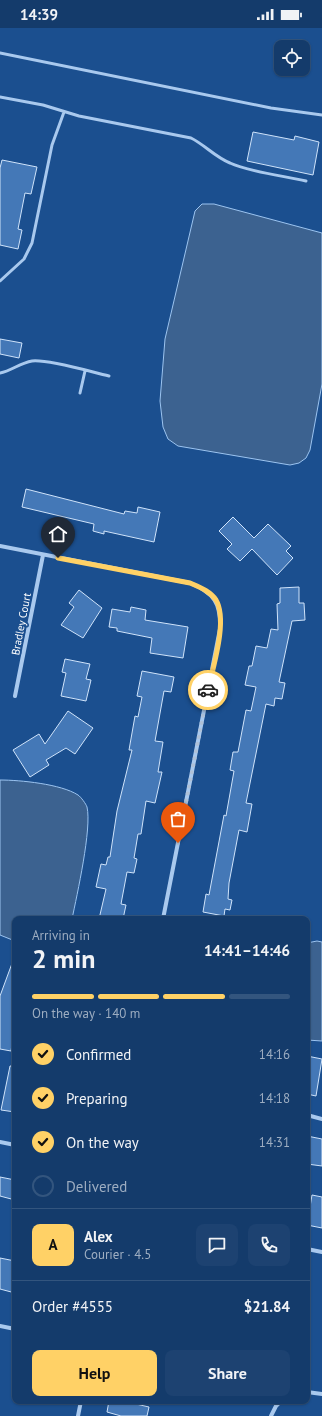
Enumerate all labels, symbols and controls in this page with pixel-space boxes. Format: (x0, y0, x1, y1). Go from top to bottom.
text: 14:39 (20, 5, 58, 24)
map controls (274, 40, 310, 76)
button: locate (274, 40, 310, 76)
pin (41, 517, 75, 558)
icon: home (47, 523, 69, 545)
street label: Bradley Court (8, 591, 34, 656)
courier (188, 670, 228, 710)
icon: car (197, 679, 219, 701)
pin (161, 802, 195, 843)
icon: bag (167, 808, 189, 830)
text: Arriving in (32, 927, 90, 944)
text: 14:41–14:46 (204, 941, 290, 960)
text: 2 min (32, 942, 95, 975)
text: On the way · 140 m (32, 1005, 140, 1022)
icon: check (32, 1043, 54, 1065)
text: Confirmed (66, 1045, 131, 1064)
text: 14:16 (259, 1046, 290, 1063)
icon: check (32, 1087, 54, 1109)
text: Preparing (66, 1089, 128, 1108)
text: 14:18 (259, 1090, 290, 1107)
icon: check (32, 1131, 54, 1153)
text: On the way (66, 1133, 139, 1152)
text: 14:31 (259, 1134, 290, 1151)
text: Delivered (66, 1177, 127, 1196)
button: chat (196, 1224, 238, 1266)
button: phone (248, 1224, 290, 1266)
text: Alex (84, 1227, 113, 1246)
text: A (48, 1235, 58, 1254)
text: Courier · 4.5 (84, 1246, 151, 1263)
text: Order #4555 (32, 1297, 113, 1316)
text: $21.84 (244, 1297, 290, 1316)
button: Help (32, 1350, 157, 1396)
button: Share (165, 1350, 290, 1396)

